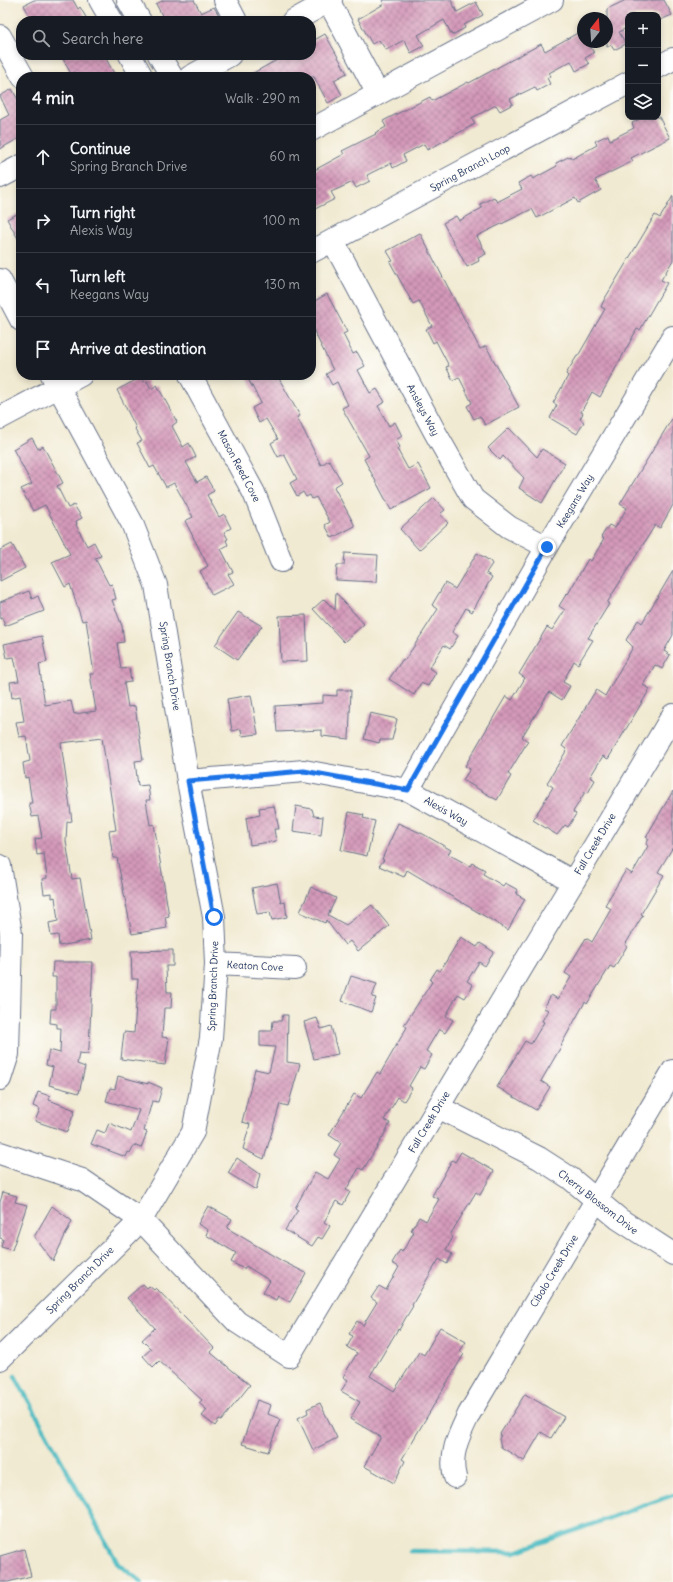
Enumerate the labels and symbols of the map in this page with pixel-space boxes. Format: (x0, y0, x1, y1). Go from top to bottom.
north arrow (577, 12, 613, 48)
street label: Spring Branch Loop (428, 141, 513, 195)
street label: Ansleys Way (404, 382, 442, 438)
street label: Mason Reed Cove (215, 428, 263, 504)
street label: Keegans Way (554, 472, 596, 530)
route end (538, 538, 556, 556)
street label: Spring Branch Drive (157, 620, 183, 712)
street label: Alexis Way (422, 794, 470, 828)
street label: Fall Creek Drive (571, 811, 619, 877)
route start (205, 908, 223, 926)
street label: Spring Branch Drive (205, 941, 221, 1031)
street label: Keaton Cove (226, 958, 284, 974)
street label: Fall Creek Drive (405, 1089, 453, 1155)
street label: Cherry Blossom Drive (555, 1167, 641, 1237)
street label: Cibolo Creek Drive (527, 1232, 581, 1310)
street label: Spring Branch Drive (43, 1243, 117, 1317)

